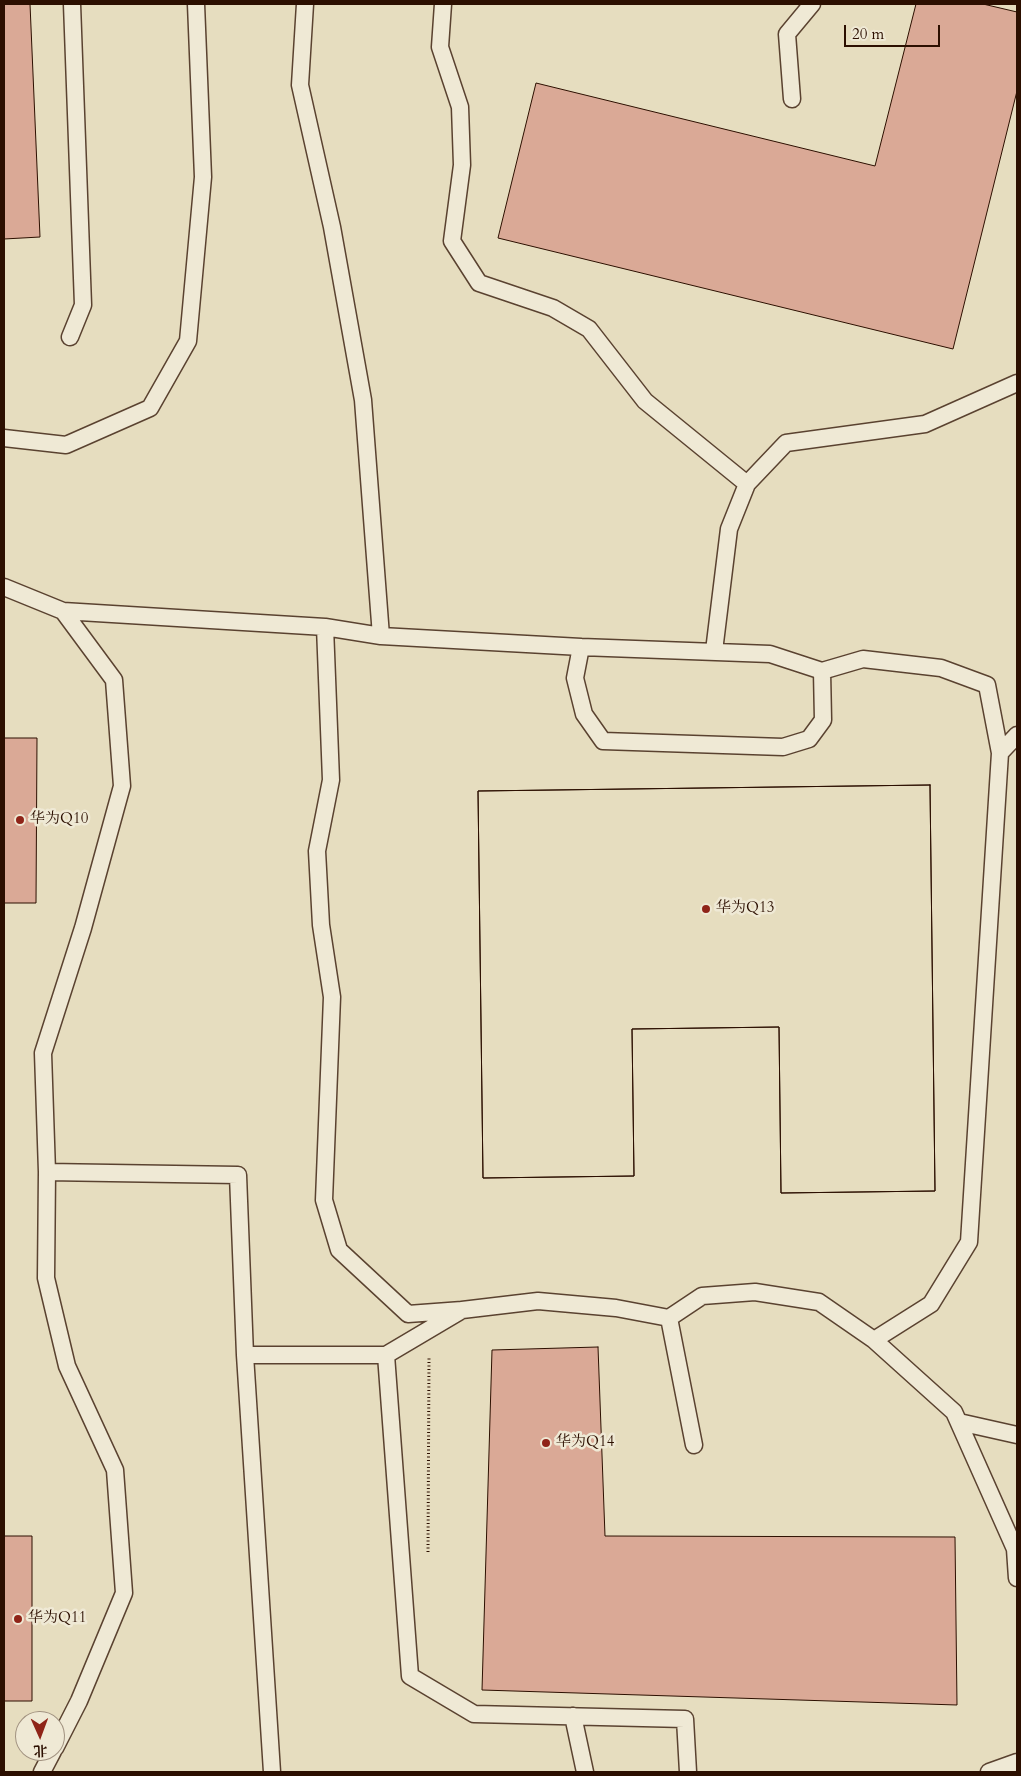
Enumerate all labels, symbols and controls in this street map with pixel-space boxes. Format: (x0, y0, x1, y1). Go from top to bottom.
scale bar (846, 15, 942, 47)
text: 20 m (852, 24, 884, 44)
place label: 华为Q10 (30, 811, 88, 829)
marker: 华为Q10 (14, 814, 26, 826)
place label: 华为Q13 (716, 900, 774, 918)
marker: 华为Q13 (700, 903, 712, 915)
place label: 华为Q14 (556, 1434, 614, 1452)
marker: 华为Q14 (540, 1437, 552, 1449)
place label: 华为Q11 (28, 1610, 86, 1628)
marker: 华为Q11 (12, 1613, 24, 1625)
north arrow (15, 1711, 65, 1761)
text: 北 (33, 1741, 48, 1760)

